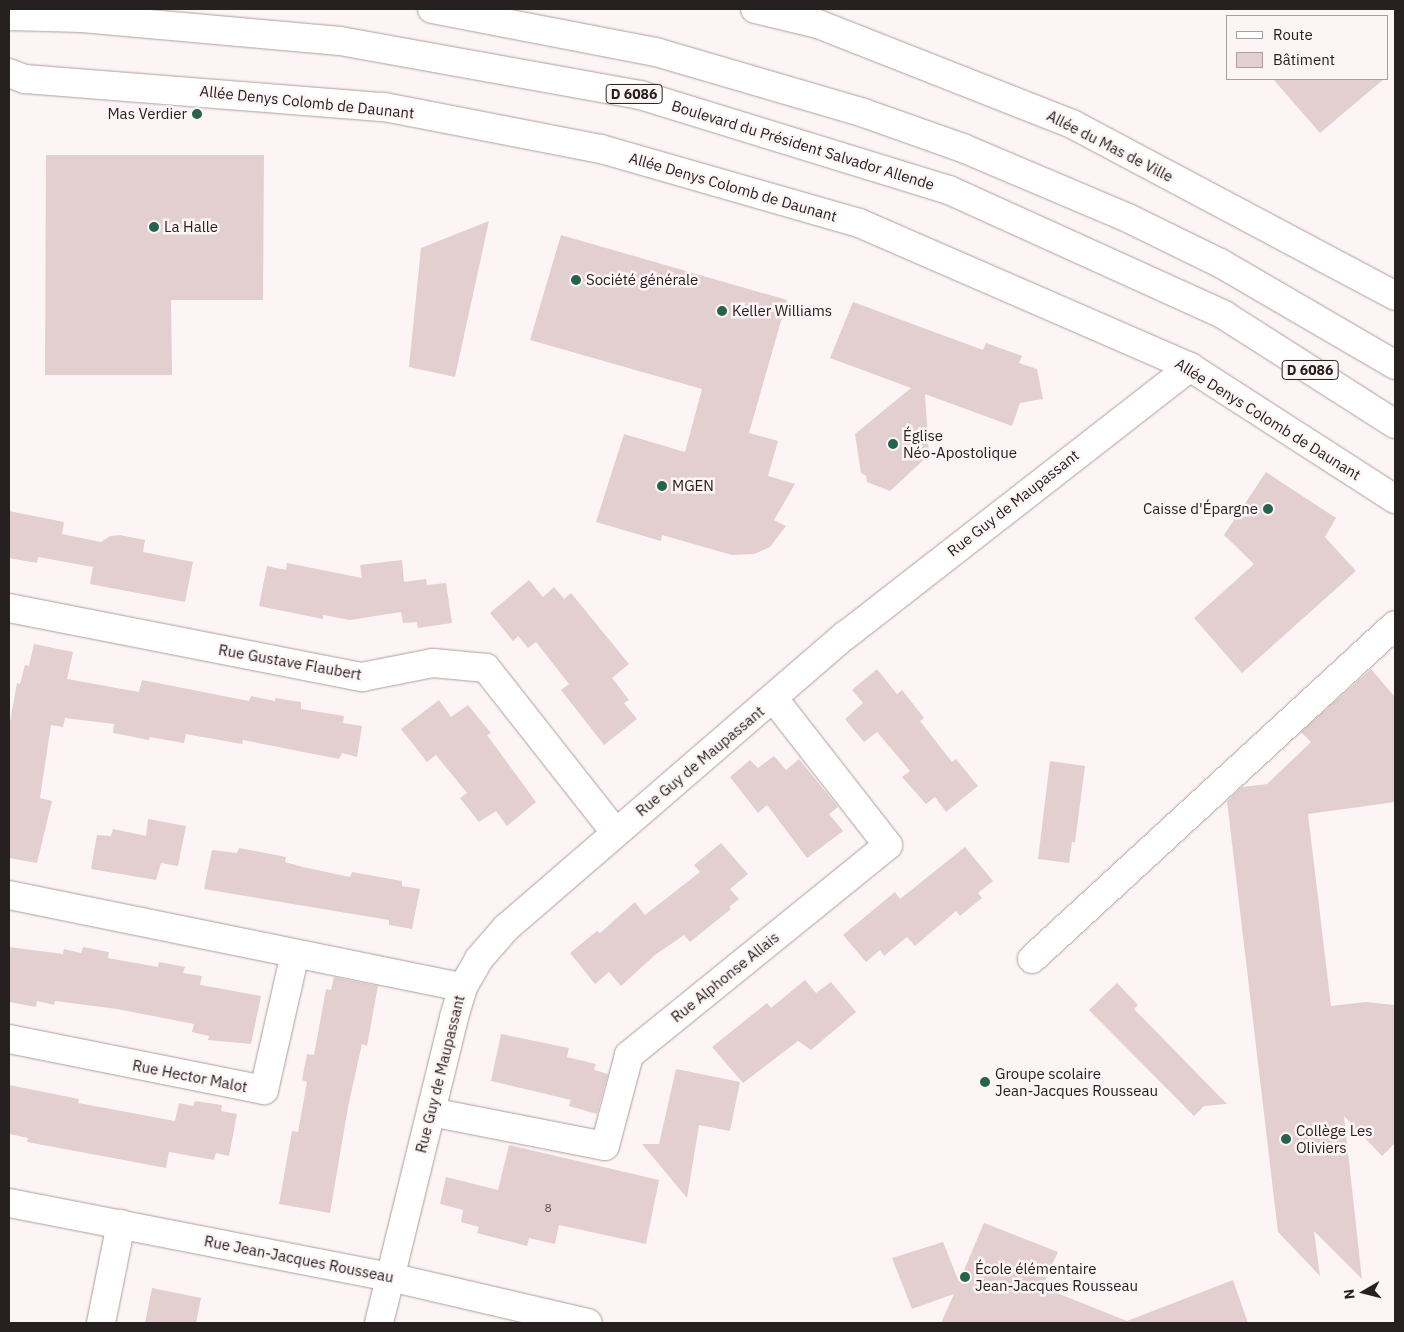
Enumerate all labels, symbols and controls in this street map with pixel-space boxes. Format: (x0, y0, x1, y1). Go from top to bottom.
legend (1226, 15, 1389, 80)
text: Route (1273, 25, 1313, 44)
text: Bâtiment (1273, 50, 1335, 69)
street label: Allée Denys Colomb de Daunant (199, 82, 415, 122)
road number: D 6086 (605, 82, 663, 106)
street label: Boulevard du Président Salvador Allende (669, 96, 937, 194)
place label: Mas Verdier (107, 105, 187, 123)
street label: Allée du Mas de Ville (1044, 106, 1176, 186)
marker: Mas Verdier (191, 108, 203, 120)
street label: Allée Denys Colomb de Daunant (627, 149, 839, 225)
place label: La Halle (164, 218, 218, 236)
marker: La Halle (148, 221, 160, 233)
place label: Société générale (586, 271, 698, 289)
marker: Société générale (570, 274, 582, 286)
place label: Keller Williams (732, 302, 832, 320)
marker: Keller Williams (716, 305, 728, 317)
street label: Allée Denys Colomb de Daunant (1172, 354, 1364, 484)
road number: D 6086 (1281, 358, 1339, 382)
place label: Église Néo-Apostolique (903, 426, 1017, 461)
marker: Église Néo-Apostolique (887, 438, 899, 450)
street label: Rue Guy de Maupassant (944, 446, 1082, 560)
place label: MGEN (672, 477, 714, 495)
marker: MGEN (656, 480, 668, 492)
place label: Caisse d'Épargne (1143, 500, 1258, 518)
marker: Caisse d'Épargne (1262, 503, 1274, 515)
street label: Rue Gustave Flaubert (217, 641, 363, 683)
street label: Rue Guy de Maupassant (632, 702, 768, 820)
street label: Rue Alphonse Allais (667, 928, 783, 1026)
street label: Rue Guy de Maupassant (412, 993, 468, 1155)
street label: Rue Hector Malot (131, 1056, 249, 1096)
place label: Groupe scolaire Jean-Jacques Rousseau (995, 1064, 1158, 1099)
marker: Groupe scolaire Jean-Jacques Rousseau (979, 1076, 991, 1088)
place label: Collège Les Oliviers (1296, 1121, 1373, 1156)
marker: Collège Les Oliviers (1280, 1133, 1292, 1145)
house number: 8 (544, 1201, 552, 1215)
street label: Rue Jean-Jacques Rousseau (203, 1232, 395, 1286)
place label: École élémentaire Jean-Jacques Rousseau (975, 1259, 1138, 1294)
north arrow (1339, 1267, 1389, 1317)
marker: École élémentaire Jean-Jacques Rousseau (959, 1271, 971, 1283)
text: N (1340, 1288, 1359, 1300)

